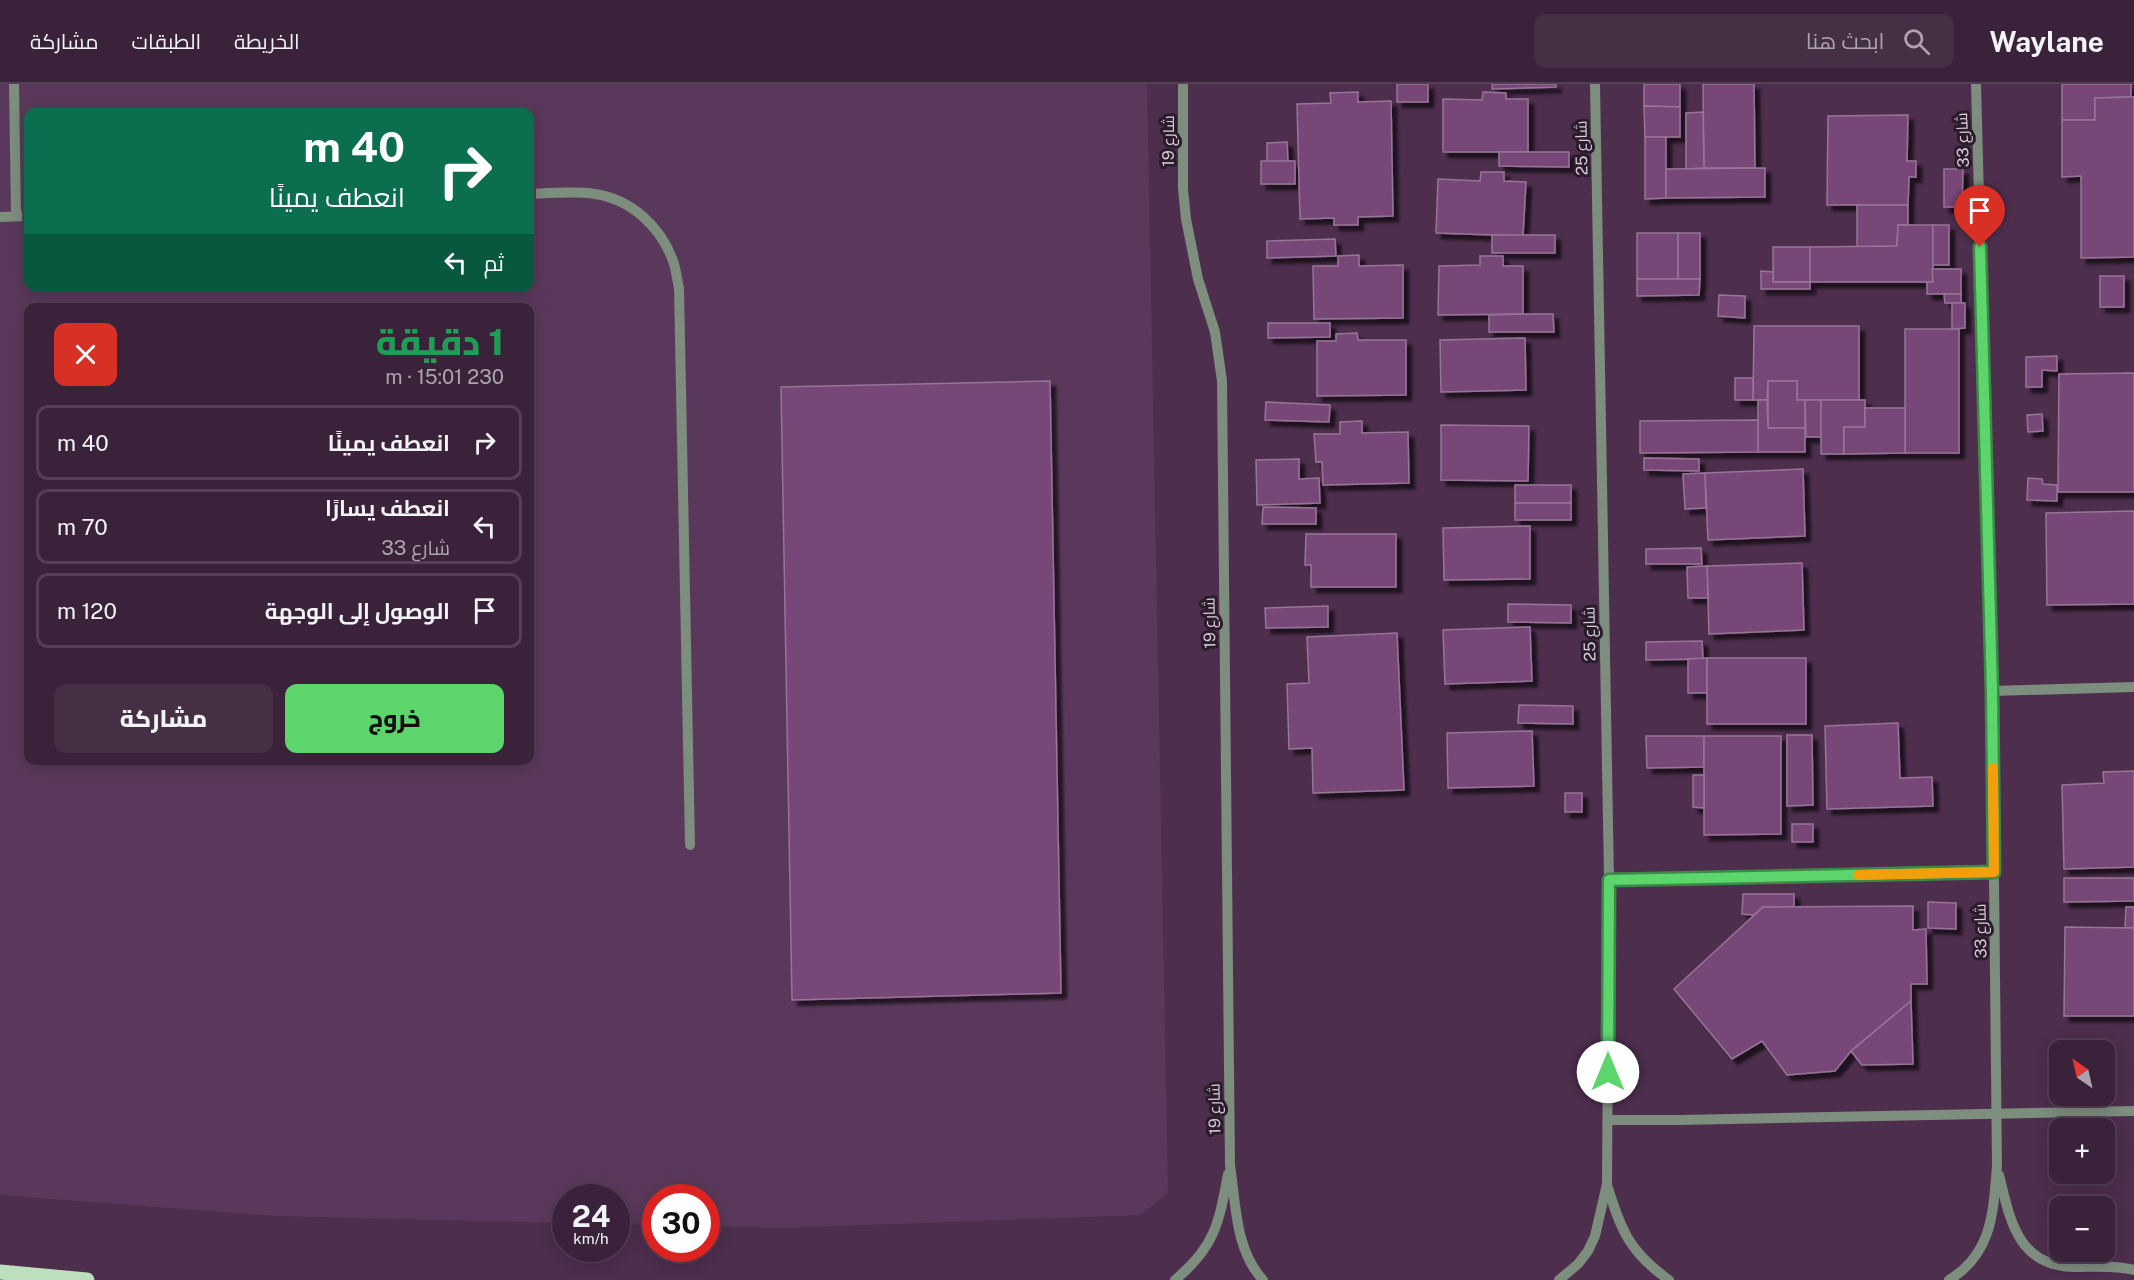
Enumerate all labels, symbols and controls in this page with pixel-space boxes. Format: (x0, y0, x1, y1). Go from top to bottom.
search box (1534, 14, 1954, 68)
icon: search (1900, 25, 1933, 58)
text: Waylane (1990, 25, 2104, 58)
text: ابحث هنا (1806, 28, 1885, 54)
text: مشاركة (30, 29, 99, 54)
text: الطبقات (132, 29, 201, 54)
text: الخريطة (234, 29, 300, 54)
street label: شارع 33 (1952, 112, 1975, 168)
street label: شارع 19 (1159, 115, 1180, 167)
street label: شارع 25 (1572, 120, 1593, 175)
text: 40 m (303, 122, 405, 171)
icon: right (426, 132, 504, 210)
text: انعطف يمينًا (269, 181, 405, 213)
pin (1954, 185, 2005, 247)
icon: arrive (1963, 194, 1996, 227)
icon: left (439, 246, 472, 279)
text: ثم (484, 250, 504, 276)
text: 1 دقيقة (376, 321, 504, 363)
button: close (54, 323, 117, 386)
text: 230 m · 15:01 (385, 365, 504, 389)
icon: right (468, 426, 501, 459)
text: 40 m (57, 430, 109, 456)
text: انعطف يمينًا (328, 430, 450, 456)
text: انعطف يسارًا (325, 495, 450, 521)
icon: left (468, 510, 501, 543)
text: 70 m (57, 514, 108, 540)
text: شارع 33 (381, 536, 450, 560)
icon: arrive (468, 594, 501, 627)
street label: شارع 19 (1200, 597, 1221, 649)
text: 120 m (57, 598, 117, 624)
text: الوصول إلى الوجهة (265, 598, 450, 624)
street label: شارع 25 (1580, 606, 1601, 661)
button: مشاركة (54, 684, 273, 753)
button: خروج (285, 684, 504, 753)
street label: شارع 33 (1971, 903, 1992, 959)
position arrow (1576, 1040, 1640, 1104)
north arrow (2049, 1040, 2115, 1106)
map controls (2049, 1040, 2115, 1262)
street label: شارع 19 (1205, 1083, 1226, 1135)
button: + (2049, 1118, 2115, 1184)
speed limit sign: 30 (642, 1184, 720, 1262)
button: − (2049, 1196, 2115, 1262)
text: 24 (572, 1198, 610, 1234)
text: km/h (573, 1230, 609, 1247)

